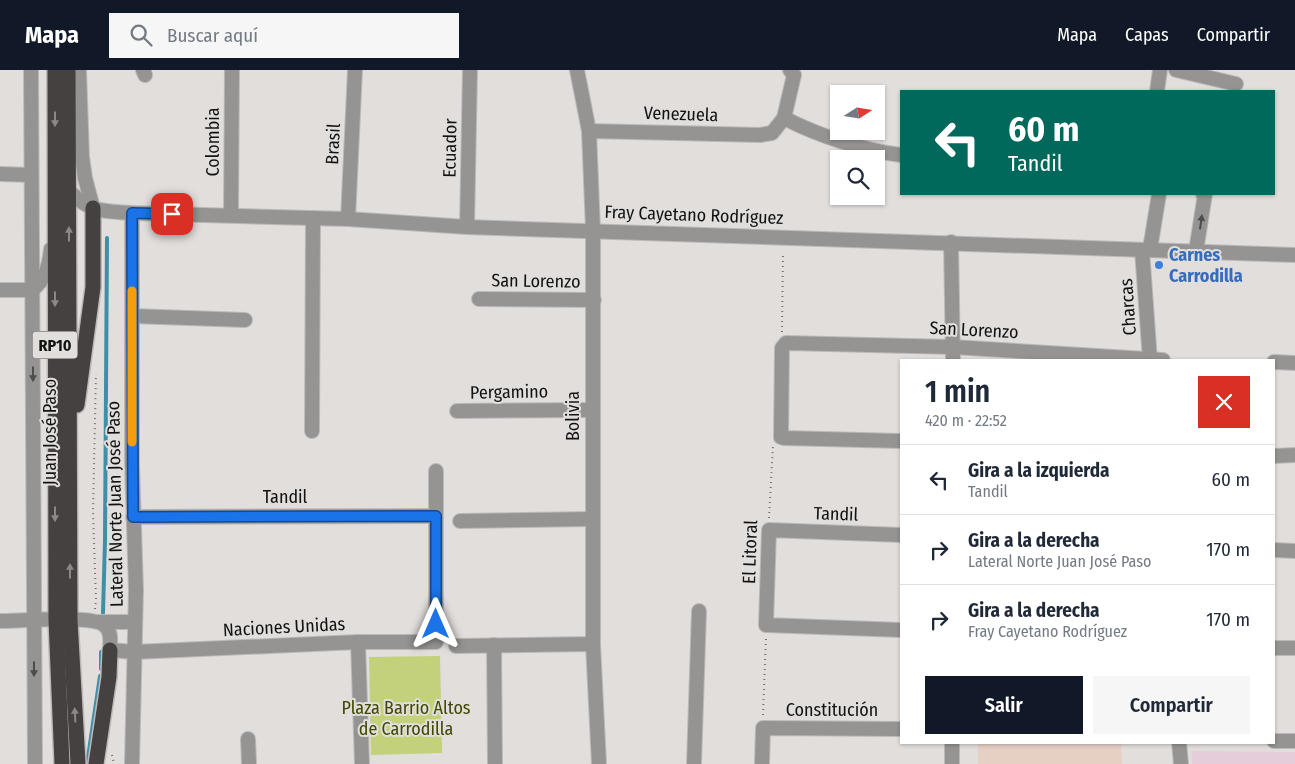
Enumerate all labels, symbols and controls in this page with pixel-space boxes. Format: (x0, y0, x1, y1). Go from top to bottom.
search box (109, 13, 459, 58)
text: Mapa (25, 21, 79, 49)
icon: search (127, 21, 155, 49)
text: Buscar aquí (167, 24, 258, 47)
text: Mapa (1057, 24, 1097, 46)
text: Capas (1125, 24, 1169, 46)
text: Compartir (1197, 24, 1270, 46)
north arrow (830, 85, 885, 140)
map controls (830, 85, 885, 205)
street label: Venezuela (643, 102, 719, 126)
street label: Colombia (202, 107, 224, 177)
text: 60 m (1008, 108, 1079, 150)
icon: left (925, 110, 990, 175)
one-way arrow (51, 111, 59, 127)
street label: Ecuador (438, 117, 462, 178)
street label: Brasil (321, 123, 345, 165)
button: search (830, 150, 885, 205)
text: Tandil (1008, 150, 1063, 177)
pin (151, 193, 193, 235)
icon: arrive (158, 200, 186, 228)
street label: Fray Cayetano Rodríguez (604, 201, 784, 229)
one-way arrow (1197, 214, 1205, 230)
one-way arrow (65, 225, 73, 241)
place label: Carnes Carrodilla (1169, 244, 1243, 287)
marker: Carnes Carrodilla (1153, 259, 1165, 271)
street label: San Lorenzo (491, 269, 581, 293)
street label: Charcas (1115, 278, 1141, 336)
one-way arrow (51, 291, 59, 307)
street label: San Lorenzo (929, 317, 1019, 343)
road number: RP10 (32, 332, 78, 358)
one-way arrow (29, 366, 37, 382)
text: 1 min (925, 374, 990, 410)
button: close (1198, 376, 1250, 428)
street label: Juan José Paso (39, 379, 61, 485)
street label: Pergamino (470, 380, 548, 404)
street label: Bolivia (562, 391, 584, 441)
street label: Lateral Norte Juan José Paso (102, 401, 128, 607)
text: 420 m · 22:52 (925, 411, 1007, 430)
text: Gira a la izquierda (968, 459, 1110, 482)
icon: left (925, 466, 953, 494)
text: 60 m (1212, 468, 1250, 491)
text: Tandil (968, 482, 1008, 501)
street label: Tandil (263, 486, 308, 508)
street label: Tandil (813, 502, 859, 526)
one-way arrow (51, 506, 59, 522)
street label: El Litoral (738, 519, 762, 584)
text: Gira a la derecha (968, 529, 1100, 552)
icon: right (925, 536, 953, 564)
text: 170 m (1206, 538, 1250, 561)
text: Lateral Norte Juan José Paso (968, 552, 1151, 571)
one-way arrow (66, 563, 74, 579)
position arrow (409, 597, 461, 649)
text: Gira a la derecha (968, 599, 1100, 622)
icon: right (925, 606, 953, 634)
text: 170 m (1206, 608, 1250, 631)
street label: Naciones Unidas (222, 613, 346, 641)
text: Fray Cayetano Rodríguez (968, 622, 1127, 641)
one-way arrow (30, 661, 38, 677)
button: Salir (925, 676, 1083, 734)
button: Compartir (1093, 676, 1250, 734)
park label: Plaza Barrio Altos de Carrodilla (341, 697, 471, 740)
street label: Constitución (786, 699, 878, 721)
one-way arrow (71, 707, 79, 723)

